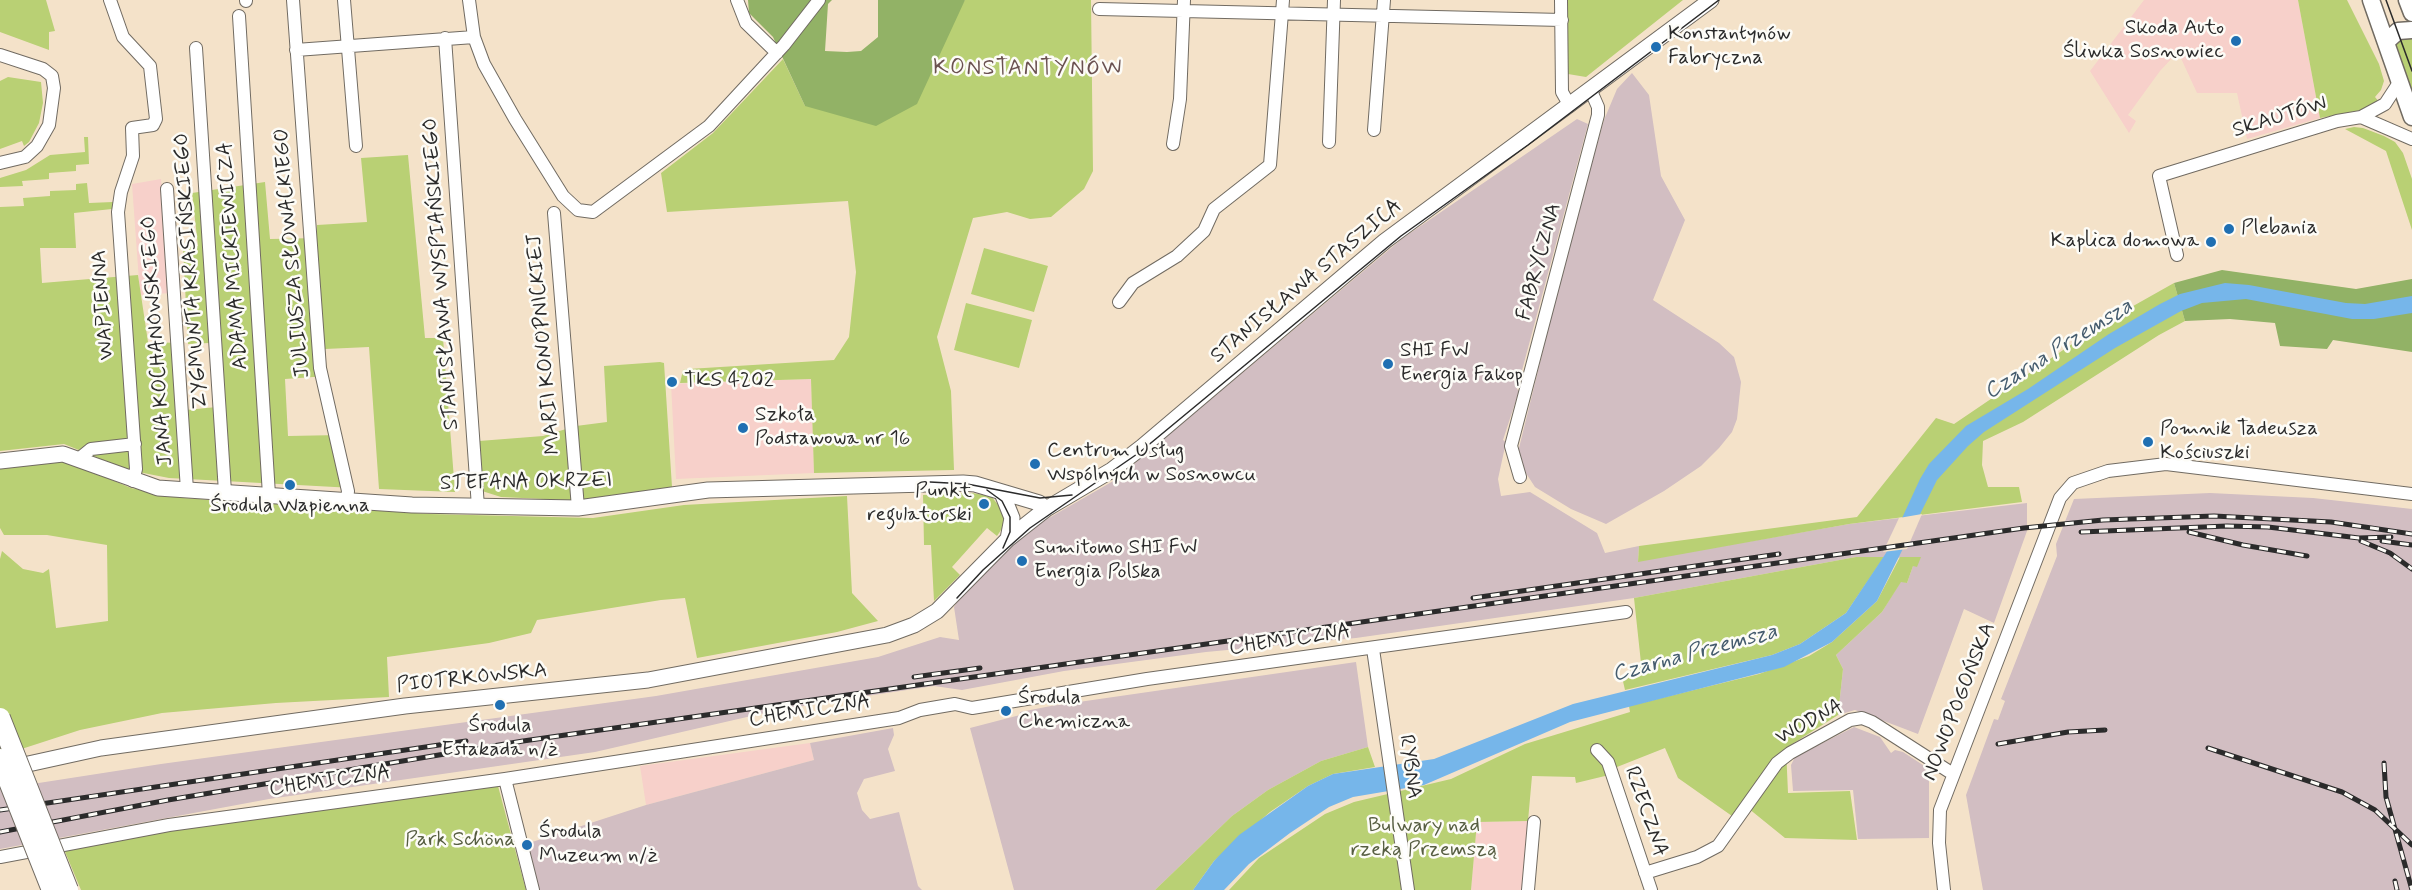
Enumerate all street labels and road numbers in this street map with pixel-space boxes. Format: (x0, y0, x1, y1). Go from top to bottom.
street label: SKAUTÓW (2230, 92, 2330, 144)
street label: STANISŁAWA WYSPIAŃSKIEGO (419, 117, 465, 431)
street label: JULIUSZA SŁOWACKIEGO (270, 127, 316, 379)
street label: ZYGMUNTA KRASIŃSKIEGO (170, 132, 214, 410)
street label: ADAMA MICKIEWICZA (213, 141, 255, 371)
street label: STANISŁAWA STASZICA (1206, 194, 1408, 370)
street label: FABRYCZNA (1512, 201, 1568, 323)
street label: JANA KOCHANOWSKIEGO (137, 215, 179, 467)
street label: MARII KONOPNICKIEJ (523, 232, 567, 456)
street label: WAPIENNA (88, 249, 120, 361)
street label: STEFANA OKRZEI (440, 469, 612, 497)
street label: NOWOPOGOŃSKA (1918, 619, 2002, 785)
street label: CHEMICZNA (1228, 620, 1352, 662)
street label: PIOTRKOWSKA (396, 659, 548, 699)
street label: CHEMICZNA (747, 690, 873, 734)
street label: WODNA (1772, 695, 1848, 751)
street label: RYBNA (1392, 733, 1426, 801)
street label: CHEMICZNA (268, 761, 392, 803)
street label: RZECZNA (1618, 763, 1672, 861)

